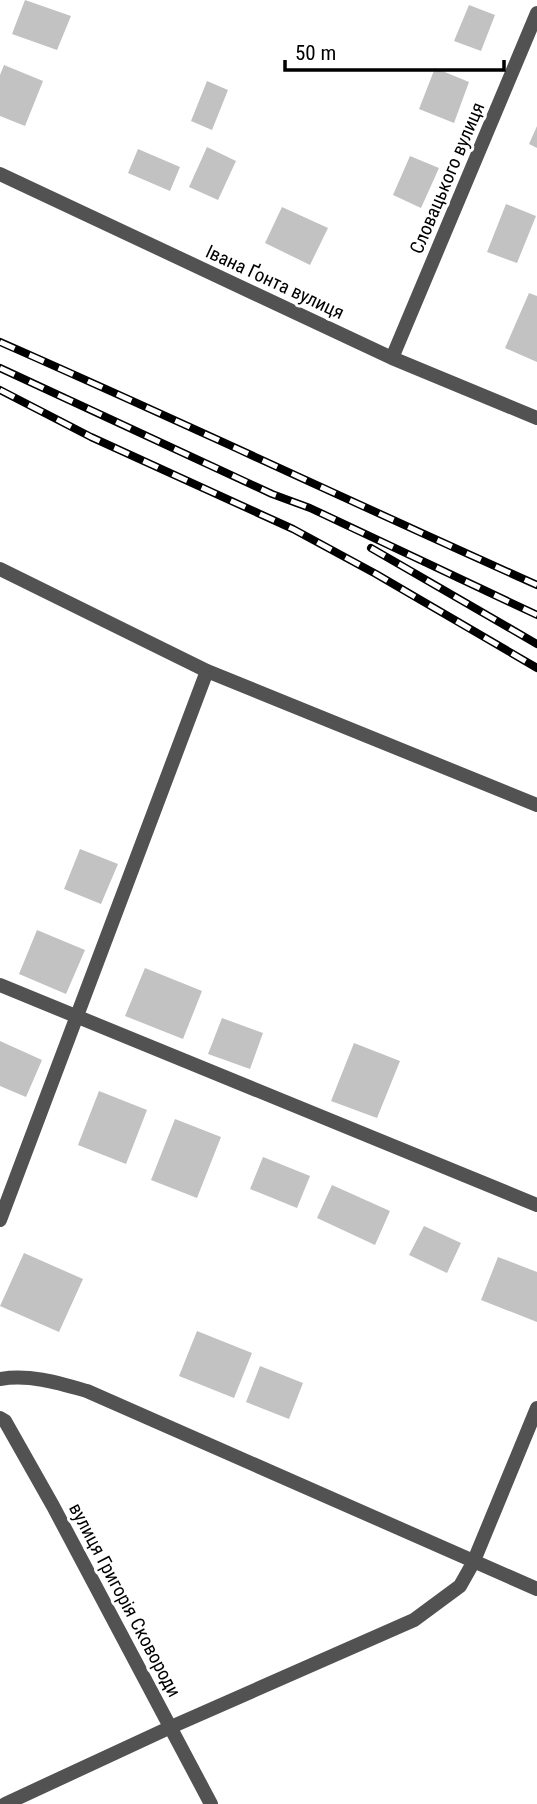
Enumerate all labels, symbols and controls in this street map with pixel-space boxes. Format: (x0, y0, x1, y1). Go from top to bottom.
scale bar (285, 28, 504, 72)
text: 50 m (295, 41, 336, 65)
street label: Словацького вулиця (405, 99, 489, 257)
street label: Івана Ґонта вулиця (202, 240, 348, 324)
street label: вулиця Григорія Сковороди (64, 1499, 186, 1701)

